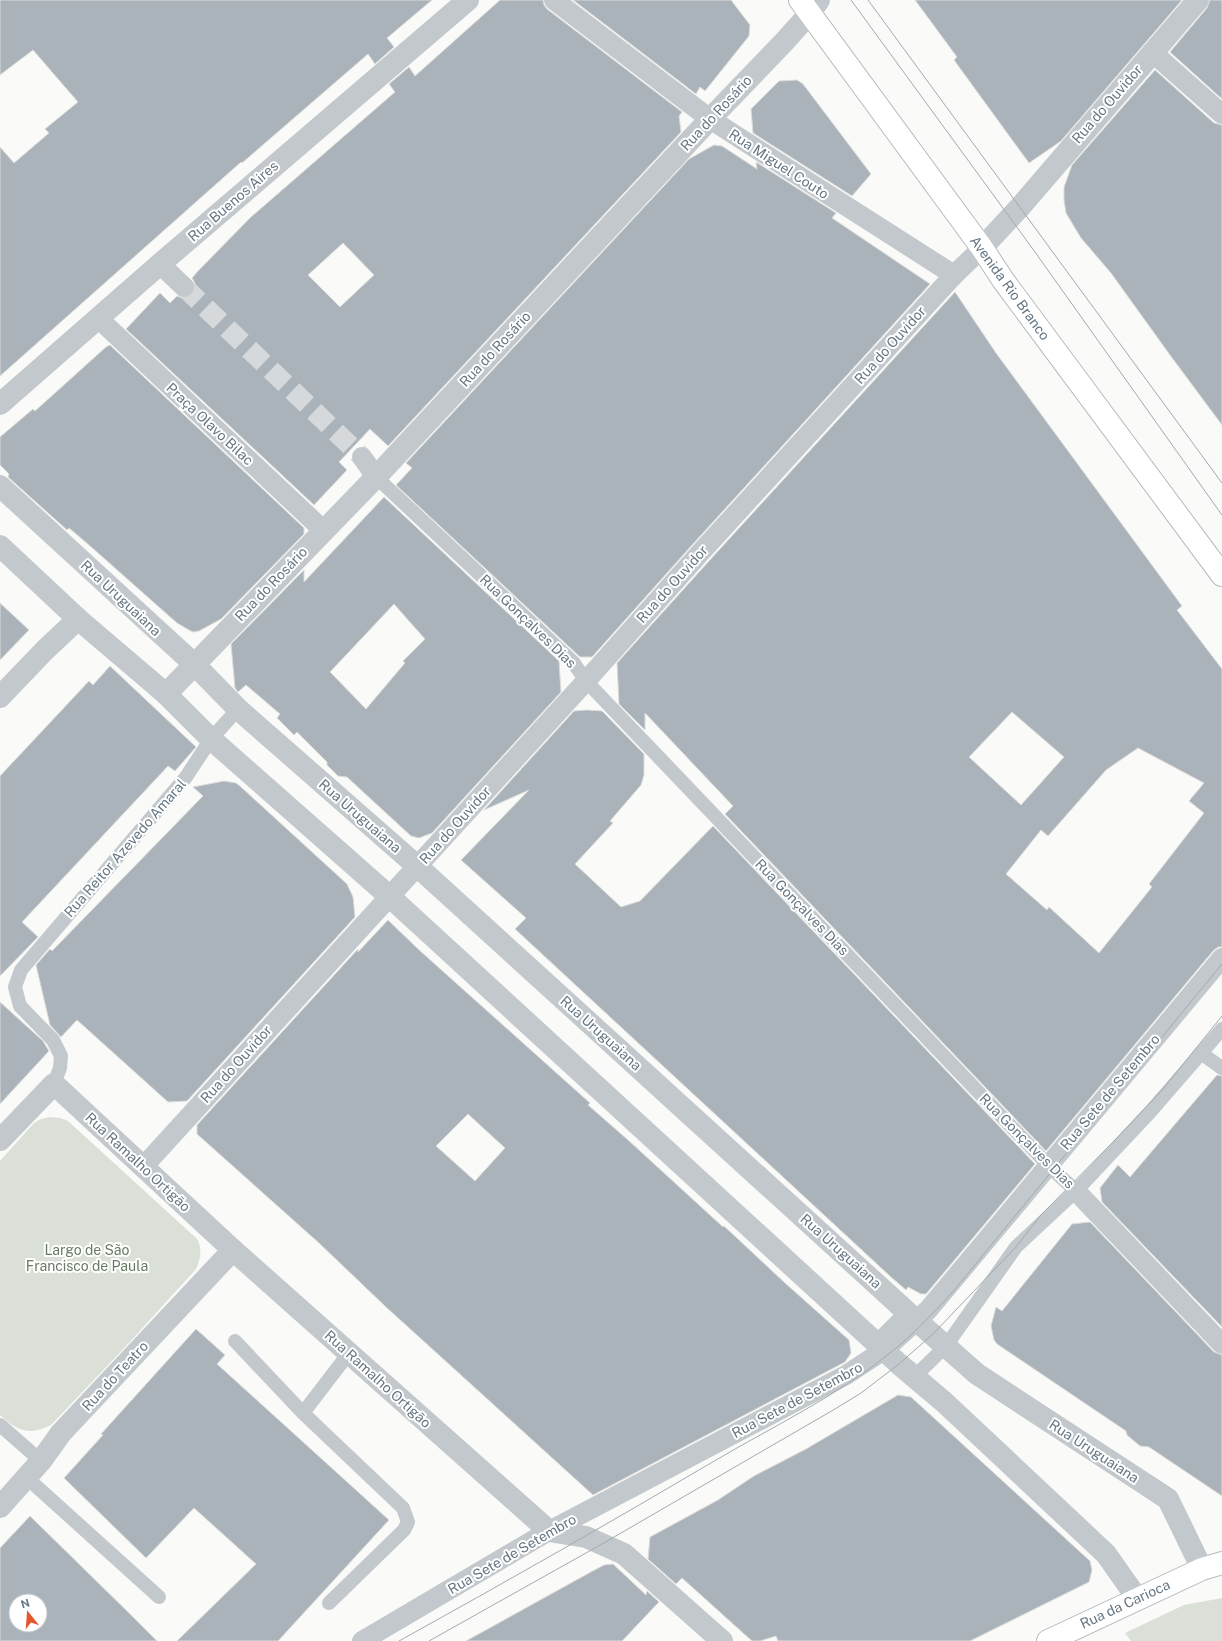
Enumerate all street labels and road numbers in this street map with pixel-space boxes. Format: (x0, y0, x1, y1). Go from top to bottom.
street label: Rua do Ouvidor (1069, 62, 1145, 146)
street label: Rua do Rosário (677, 72, 755, 154)
street label: Rua Miguel Couto (726, 126, 832, 202)
street label: Rua Buenos Aires (185, 157, 281, 245)
street label: Avenida Rio Branco (967, 233, 1053, 343)
street label: Rua do Ouvidor (851, 303, 929, 387)
street label: Rua do Rosário (456, 308, 534, 390)
street label: Praça Olavo Bilac (163, 380, 257, 468)
street label: Rua do Ouvidor (633, 542, 711, 626)
street label: Rua do Rosário (232, 544, 310, 624)
street label: Rua Uruguaiana (78, 557, 164, 639)
street label: Rua Gonçalves Dias (477, 571, 579, 671)
street label: Rua Reitor Azevedo Amaral (61, 776, 189, 920)
street label: Rua Uruguaiana (316, 776, 404, 856)
street label: Rua do Ouvidor (416, 783, 494, 867)
street label: Rua Gonçalves Dias (752, 856, 852, 958)
street label: Rua Uruguaiana (557, 992, 645, 1074)
street label: Rua do Ouvidor (197, 1022, 275, 1106)
street label: Rua Sete de Setembro (1057, 1031, 1163, 1153)
street label: Rua Gonçalves Dias (976, 1090, 1078, 1192)
street label: Rua Ramalho Ortigão (82, 1109, 194, 1215)
street label: Rua Uruguaiana (797, 1210, 885, 1292)
street label: Rua Ramalho Ortigão (322, 1327, 435, 1431)
street label: Rua do Teatro (79, 1338, 151, 1414)
street label: Rua Sete de Setembro (729, 1359, 865, 1441)
street label: Rua Uruguaiana (1046, 1416, 1142, 1486)
street label: Rua Sete de Setembro (445, 1511, 579, 1597)
street label: Rua da Carioca (1078, 1576, 1172, 1632)

